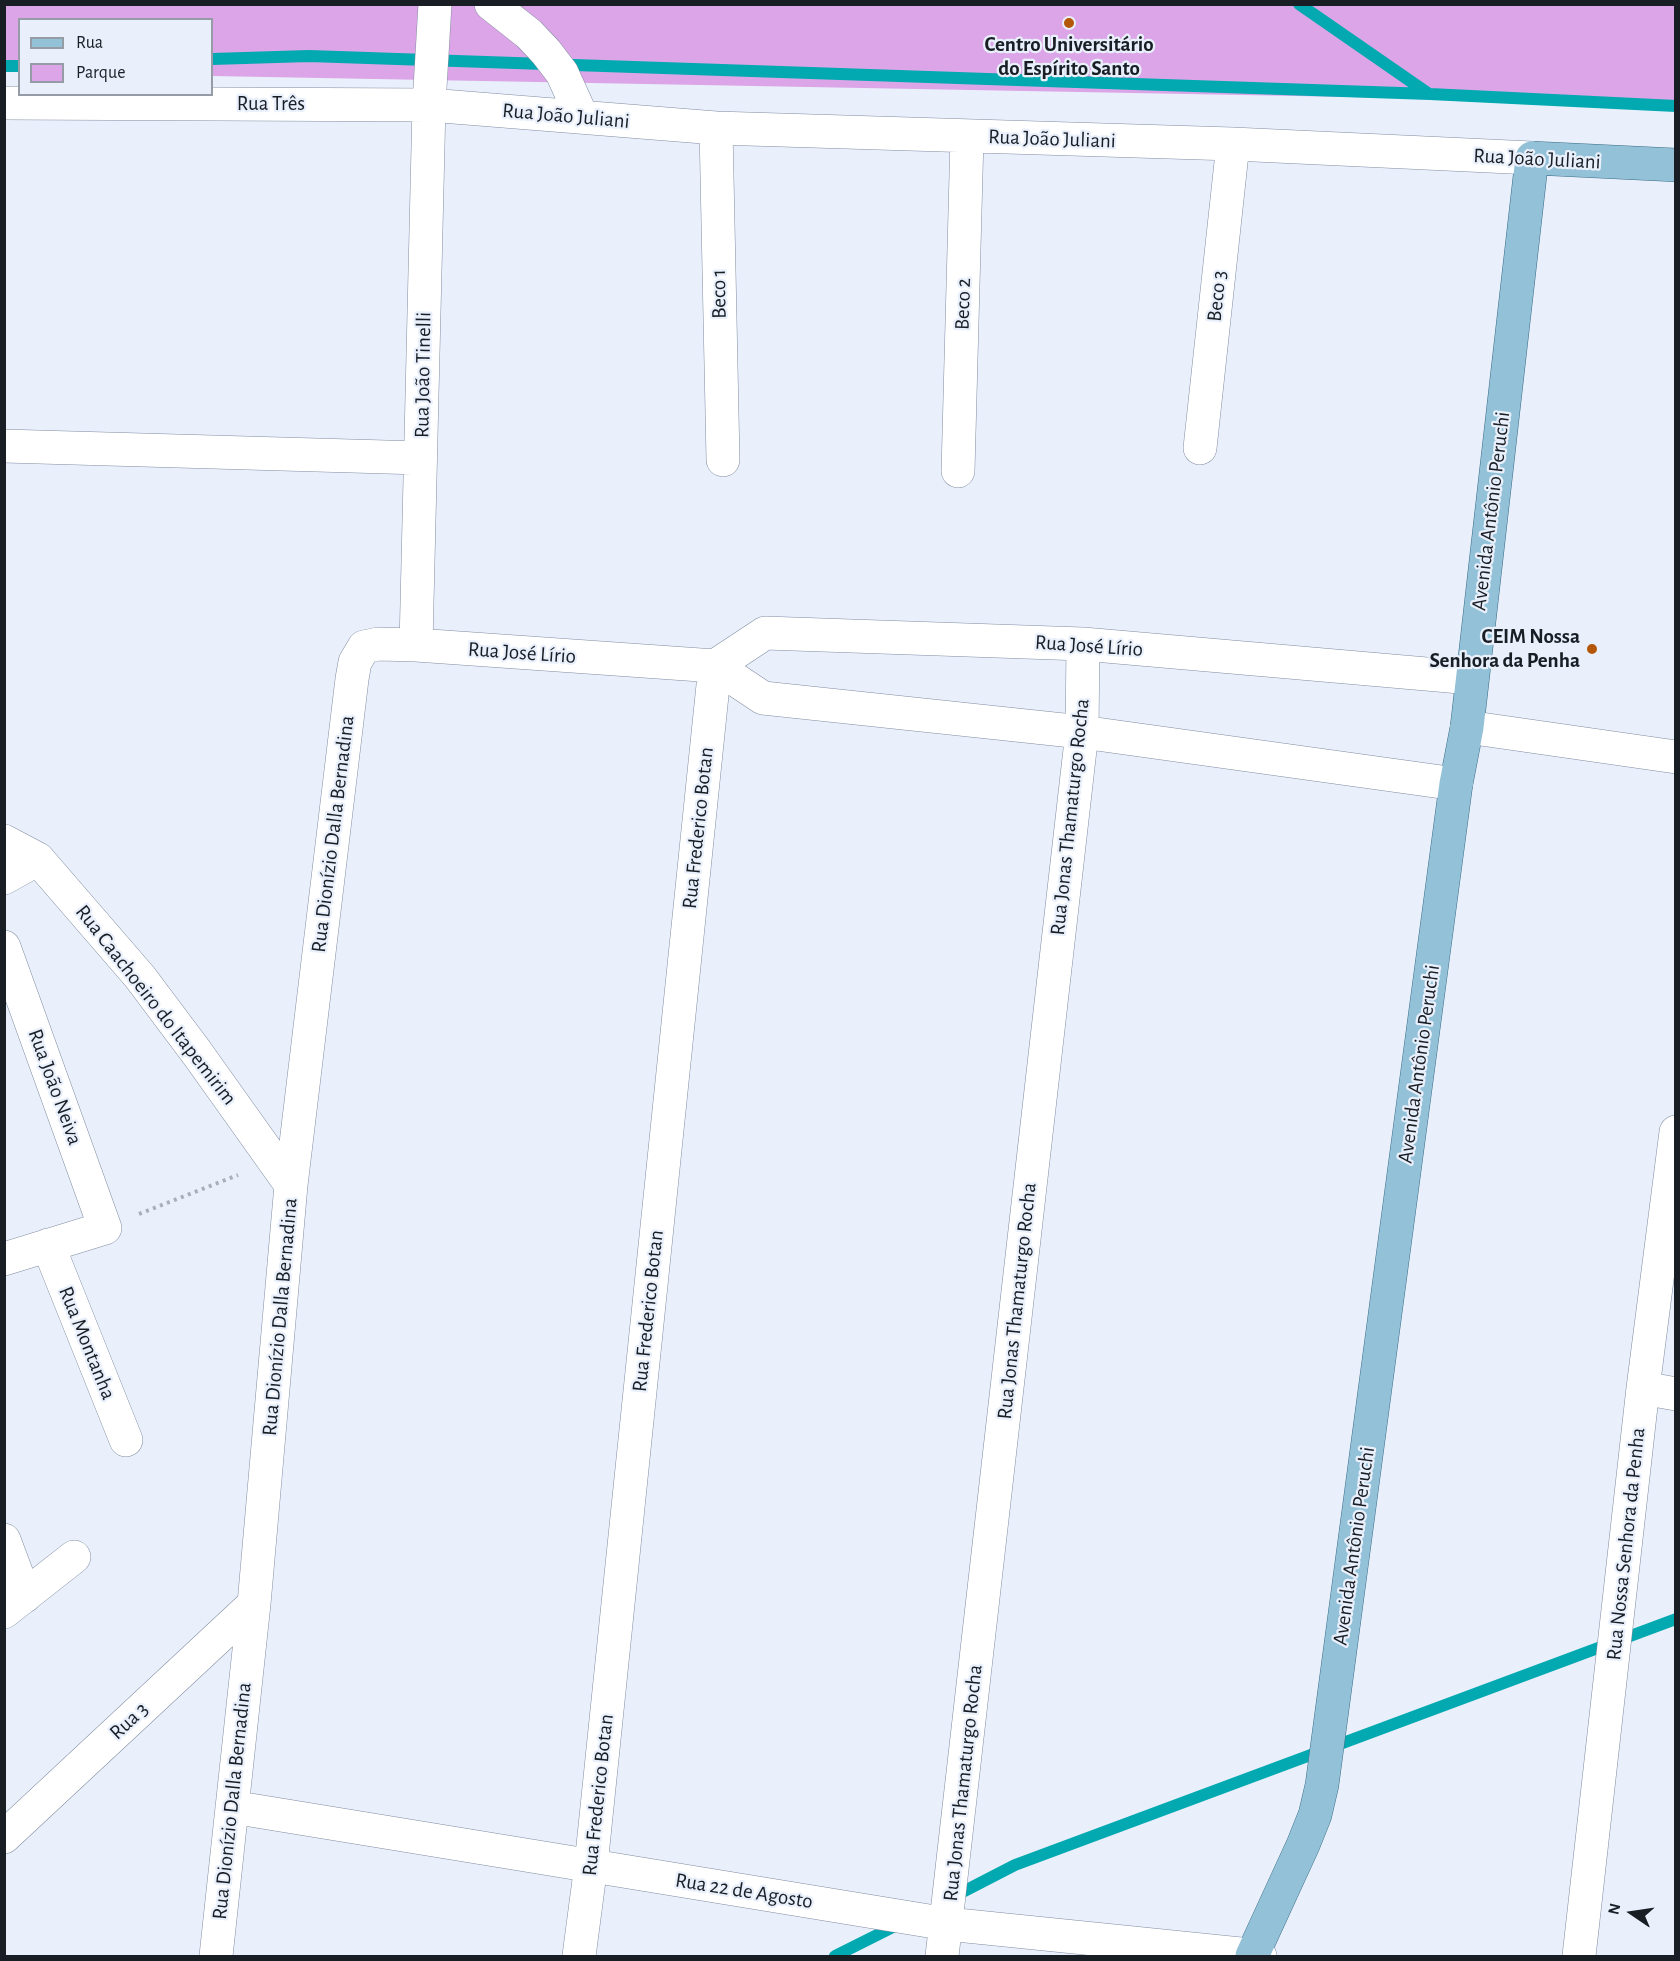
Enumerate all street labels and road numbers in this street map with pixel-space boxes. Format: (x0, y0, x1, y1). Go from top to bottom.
street label: Rua Três (237, 91, 305, 117)
street label: Rua João Juliani (501, 98, 631, 134)
street label: Rua João Juliani (988, 124, 1116, 154)
street label: Rua João Juliani (1473, 143, 1601, 175)
street label: Beco 1 (706, 269, 732, 319)
street label: Beco 3 (1202, 269, 1232, 323)
street label: Beco 2 (949, 277, 977, 331)
street label: Rua João Tinelli (409, 312, 437, 438)
street label: Avenida Antônio Peruchi (1466, 410, 1516, 612)
street label: Rua José Lírio (1034, 630, 1144, 662)
street label: Rua José Lírio (467, 637, 577, 669)
street label: Rua Jonas Thamaturgo Rocha (1045, 697, 1095, 937)
street label: Rua Dionízio Dalla Bernadina (306, 714, 360, 954)
street label: Rua Frederico Botan (677, 746, 719, 910)
street label: Rua Caachoeiro do Itapemirim (70, 900, 242, 1110)
street label: Avenida Antônio Peruchi (1393, 963, 1445, 1165)
street label: Rua João Neiva (22, 1025, 88, 1149)
street label: Rua Jonas Thamaturgo Rocha (992, 1181, 1042, 1421)
street label: Rua Dionízio Dalla Bernadina (257, 1197, 303, 1437)
street label: Rua Frederico Botan (627, 1229, 669, 1393)
street label: Rua Montanha (53, 1283, 121, 1403)
street label: Rua Nossa Senhora da Penha (1601, 1426, 1651, 1662)
street label: Avenida Antônio Peruchi (1328, 1445, 1380, 1647)
street label: Rua Jonas Thamaturgo Rocha (938, 1663, 988, 1903)
street label: Rua Dionízio Dalla Bernadina (207, 1681, 257, 1921)
street label: Rua 3 (104, 1697, 154, 1745)
street label: Rua Frederico Botan (577, 1713, 619, 1877)
street label: Rua 22 de Agosto (673, 1868, 815, 1914)

